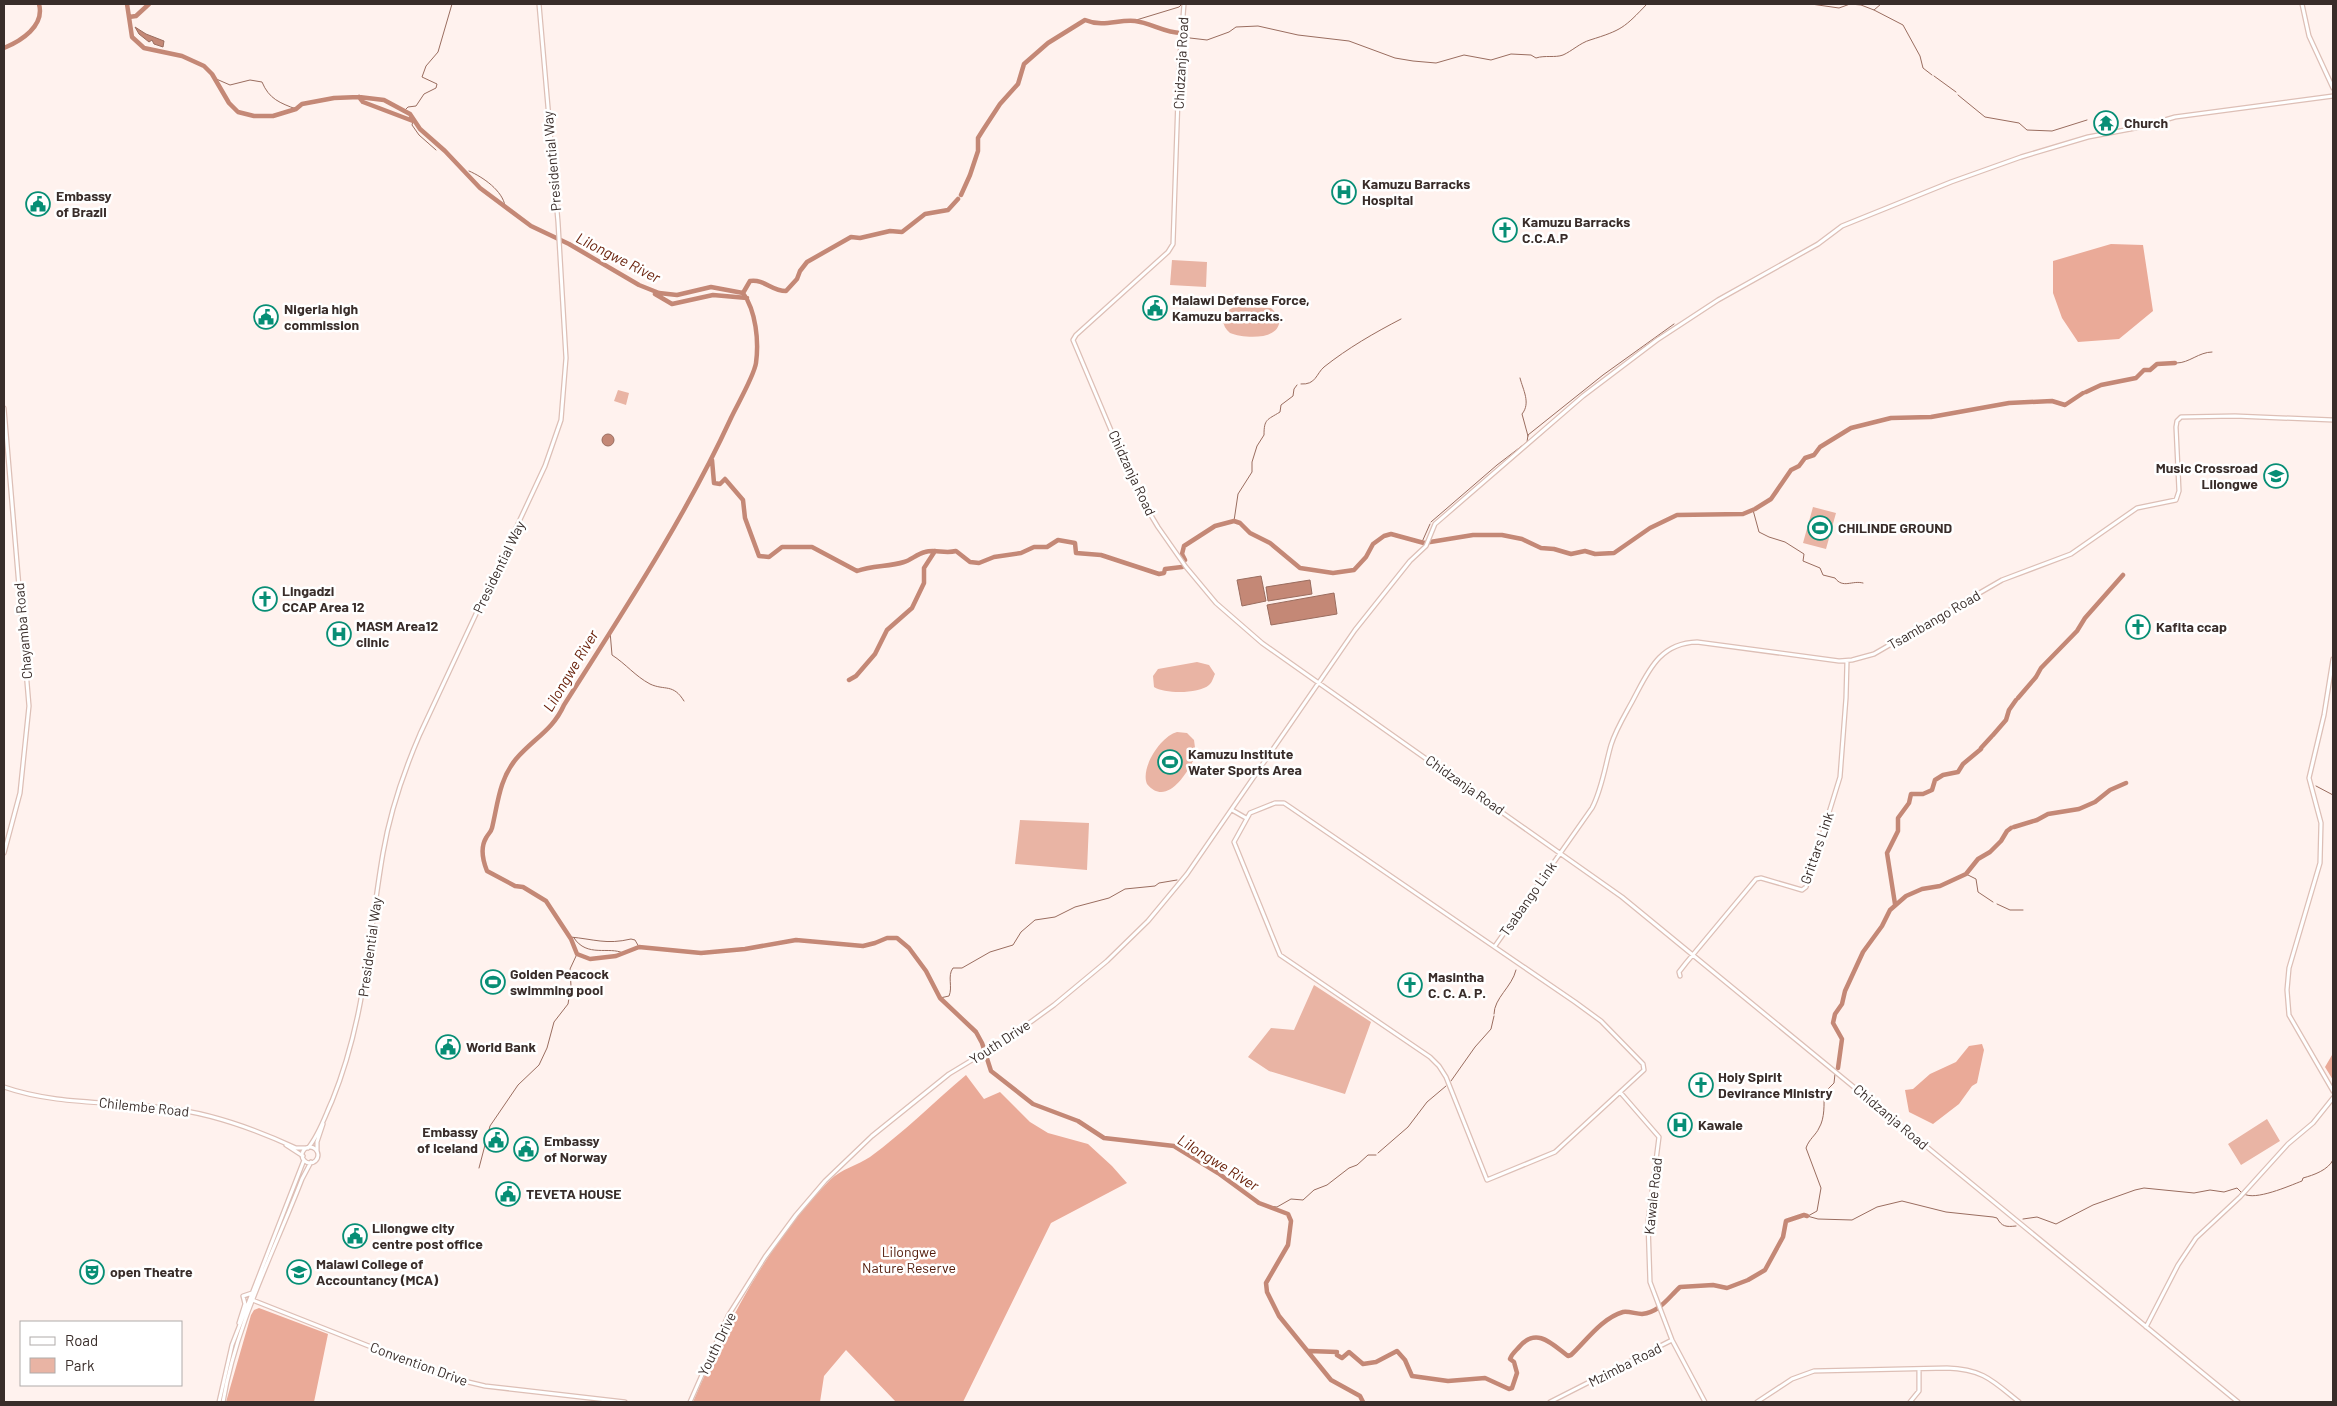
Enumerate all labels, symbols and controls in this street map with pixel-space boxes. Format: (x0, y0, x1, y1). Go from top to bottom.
street label: Chidzanja Road (1170, 16, 1191, 110)
street label: Presidential Way (539, 110, 564, 212)
temple icon: Church (2093, 110, 2119, 136)
place label: Church (2124, 114, 2168, 131)
place label: Kamuzu Barracks Hospital (1362, 175, 1470, 208)
hospital icon: Kamuzu Barracks Hospital (1331, 179, 1357, 205)
place label: Embassy of Brazil (56, 187, 112, 220)
public building icon: Embassy of Brazil (25, 191, 51, 217)
place label: Kamuzu Barracks C.C.A.P (1522, 213, 1630, 246)
church icon: Kamuzu Barracks C.C.A.P (1492, 217, 1518, 243)
water label: Lilongwe River (573, 228, 664, 286)
place label: Malawi Defense Force, Kamuzu barracks. (1172, 291, 1310, 324)
public building icon: Malawi Defense Force, Kamuzu barracks. (1142, 295, 1168, 321)
place label: Nigeria high commission (284, 300, 359, 333)
public building icon: Nigeria high commission (253, 304, 279, 330)
street label: Chidzanja Road (1105, 427, 1160, 518)
place label: Music Crossroad Lilongwe (2156, 459, 2258, 492)
school or university icon: Music Crossroad Lilongwe (2263, 463, 2289, 489)
sports icon: CHILINDE GROUND (1807, 515, 1833, 541)
street label: Presidential Way (469, 517, 528, 616)
place label: CHILINDE GROUND (1838, 519, 1952, 536)
street label: Chayamba Road (10, 582, 35, 680)
place label: Lingadzi CCAP Area 12 (282, 582, 365, 615)
church icon: Lingadzi CCAP Area 12 (252, 586, 278, 612)
street label: Tsambango Road (1884, 586, 1983, 653)
church icon: Kafita ccap (2125, 614, 2151, 640)
place label: MASM Area12 clinic (356, 617, 438, 650)
place label: Kafita ccap (2156, 618, 2227, 635)
hospital icon: MASM Area12 clinic (326, 621, 352, 647)
water label: Lilongwe River (539, 626, 602, 715)
place label: Kamuzu Institute Water Sports Area (1188, 745, 1302, 778)
sports icon: Kamuzu Institute Water Sports Area (1157, 749, 1183, 775)
street label: Chidzanja Road (1423, 751, 1508, 818)
street label: Grittars Link (1796, 809, 1837, 886)
street label: Tsabango Link (1496, 858, 1560, 939)
street label: Presidential Way (354, 895, 385, 998)
place label: Golden Peacock swimming pool (510, 965, 609, 998)
place label: Masintha C. C. A. P. (1428, 968, 1486, 1001)
sports icon: Golden Peacock swimming pool (480, 969, 506, 995)
church icon: Masintha C. C. A. P. (1397, 972, 1423, 998)
street label: Youth Drive (966, 1016, 1033, 1067)
public building icon: World Bank (435, 1034, 461, 1060)
place label: World Bank (466, 1038, 536, 1055)
place label: Holy Spirit Devirance Ministry (1718, 1068, 1833, 1101)
church icon: Holy Spirit Devirance Ministry (1688, 1072, 1714, 1098)
street label: Chidzanja Road (1850, 1080, 1932, 1153)
street label: Chilembe Road (98, 1093, 190, 1120)
hospital icon: Kawale (1667, 1112, 1693, 1138)
place label: Kawale (1698, 1116, 1743, 1133)
place label: Embassy of Iceland (417, 1123, 478, 1156)
public building icon: Embassy of Iceland (483, 1127, 509, 1153)
water label: Lilongwe River (1175, 1130, 1263, 1195)
place label: Embassy of Norway (544, 1132, 607, 1165)
public building icon: Embassy of Norway (513, 1136, 539, 1162)
street label: Kawale Road (1640, 1157, 1665, 1235)
public building icon: TEVETA HOUSE (495, 1181, 521, 1207)
place label: TEVETA HOUSE (526, 1185, 622, 1202)
place label: Lilongwe city centre post office (372, 1219, 483, 1252)
public building icon: Lilongwe city centre post office (342, 1223, 368, 1249)
park label: Lilongwe Nature Reserve (862, 1243, 956, 1276)
place label: Malawi College of Accountancy (MCA) (316, 1255, 438, 1288)
theatre icon: open Theatre (79, 1259, 105, 1285)
school or university icon: Malawi College of Accountancy (MCA) (286, 1259, 312, 1285)
place label: open Theatre (110, 1263, 193, 1280)
street label: Youth Drive (694, 1309, 739, 1378)
legend (20, 1321, 182, 1386)
text: Road (65, 1331, 98, 1349)
street label: Convention Drive (368, 1338, 470, 1389)
street label: Mzimba Road (1585, 1339, 1664, 1390)
text: Park (65, 1356, 95, 1374)

